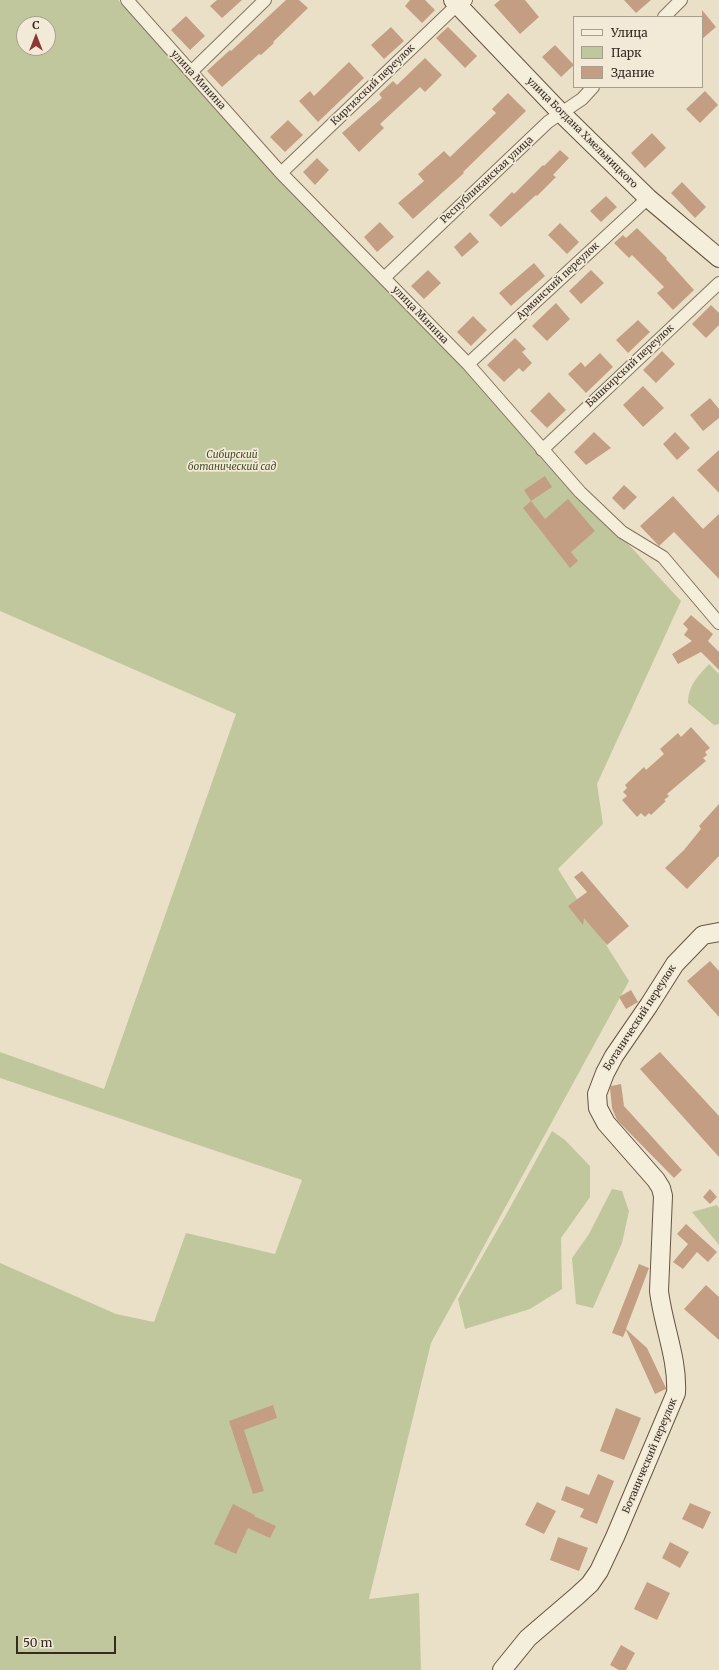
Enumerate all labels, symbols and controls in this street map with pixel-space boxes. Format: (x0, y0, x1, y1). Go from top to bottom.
north arrow (16, 16, 56, 56)
legend (573, 16, 703, 88)
text: С (32, 18, 40, 32)
text: Улица (611, 25, 648, 40)
street label: Киргизский переулок (329, 42, 417, 128)
text: Парк (611, 45, 642, 60)
street label: улица Минина (168, 48, 228, 112)
text: Здание (611, 65, 654, 80)
street label: улица Богдана Хмельницкого (524, 75, 640, 191)
street label: Республиканская улица (438, 134, 536, 226)
street label: Армянский переулок (514, 240, 602, 322)
street label: улица Минина (389, 284, 451, 346)
street label: Башкирский переулок (583, 322, 677, 410)
park label: Сибирский ботанический сад (188, 449, 276, 472)
street label: Ботанический переулок (601, 963, 679, 1073)
street label: Ботанический переулок (620, 1397, 680, 1515)
scale bar (18, 1628, 118, 1654)
text: 50 m (23, 1635, 52, 1650)

